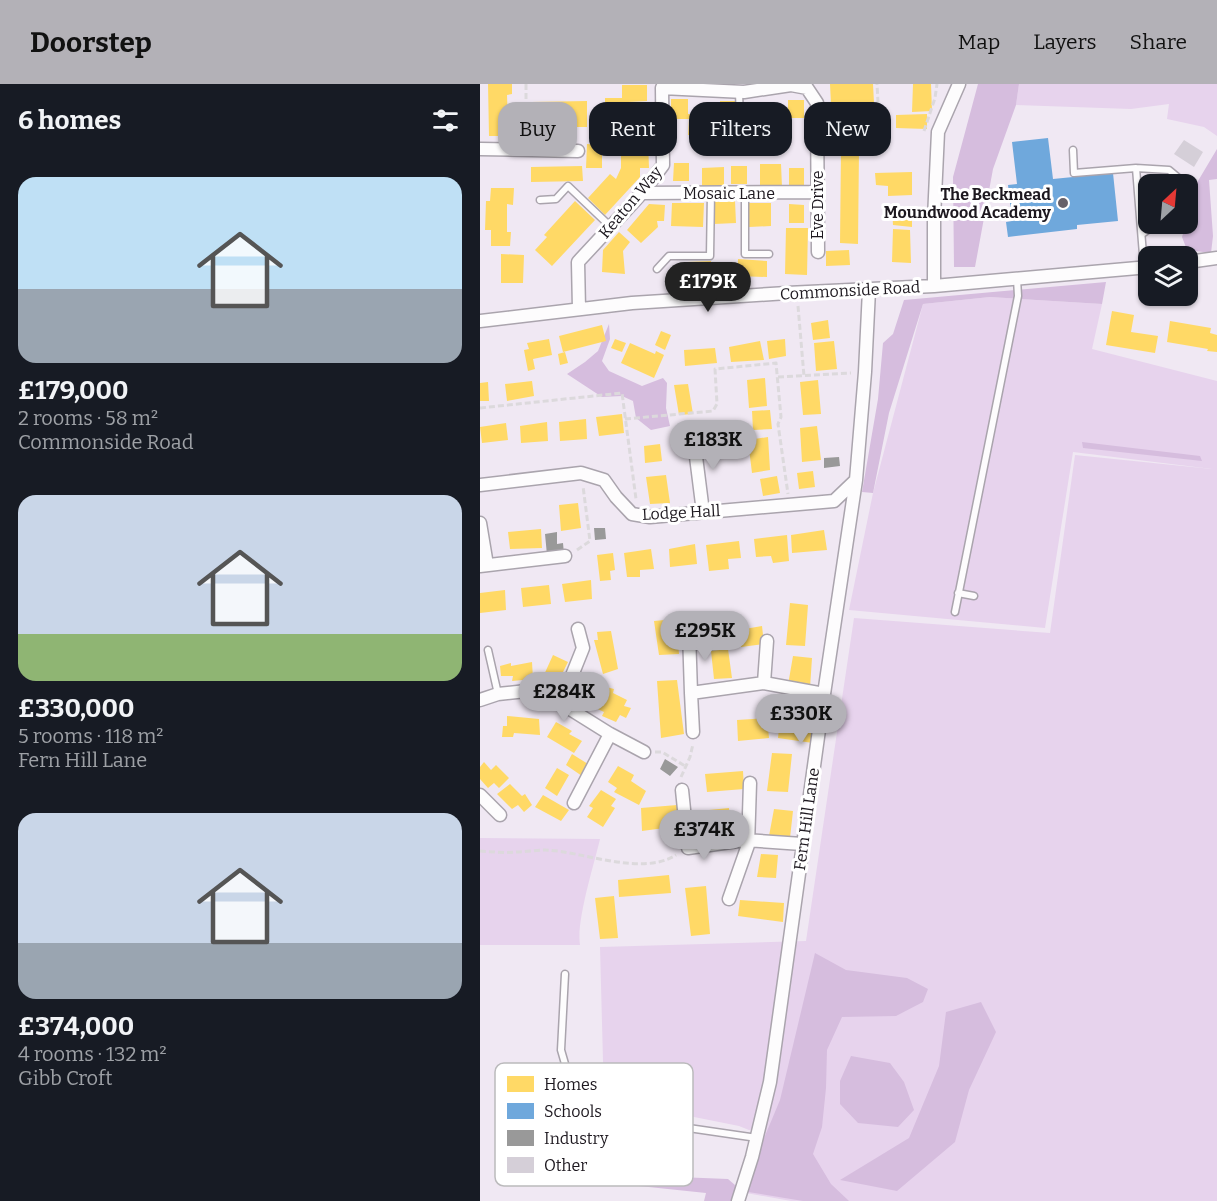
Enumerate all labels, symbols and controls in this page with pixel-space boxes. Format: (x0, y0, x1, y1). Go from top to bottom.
text: Doorstep (30, 26, 152, 59)
text: Map (958, 29, 1000, 55)
text: Layers (1033, 29, 1097, 55)
text: Share (1130, 29, 1187, 55)
chip: Buy (498, 102, 577, 156)
chip: Rent (589, 102, 677, 156)
chip: Filters (689, 102, 792, 156)
chip: New (804, 102, 891, 156)
icon: filters (429, 104, 462, 137)
text: 6 homes (18, 105, 121, 136)
street label: Keaton Way (595, 162, 666, 242)
street label: Eve Drive (808, 171, 827, 239)
north arrow (1138, 174, 1198, 234)
map controls (1138, 174, 1198, 306)
street label: Mosaic Lane (683, 184, 775, 203)
place label: The Beckmead Moundwood Academy (884, 185, 1051, 222)
marker: The Beckmead Moundwood Academy (1056, 196, 1070, 210)
icon: home (186, 216, 294, 324)
button: layers (1138, 246, 1198, 306)
pin: £179K (666, 262, 750, 313)
text: £179K (679, 269, 737, 293)
street label: Commonside Road (779, 277, 921, 304)
text: £179,000 (18, 375, 128, 406)
text: 2 rooms · 58 m² (18, 406, 158, 430)
pin: £183K (671, 420, 755, 471)
text: £183K (684, 427, 742, 451)
text: Commonside Road (18, 430, 194, 454)
street label: Lodge Hall (641, 501, 721, 524)
icon: home (186, 534, 294, 642)
pin: £295K (663, 611, 747, 662)
text: £295K (674, 618, 736, 642)
pin: £284K (522, 672, 606, 723)
text: £284K (533, 679, 595, 703)
text: £330,000 (18, 693, 135, 724)
pin: £330K (759, 694, 843, 745)
text: £330K (770, 701, 832, 725)
text: 5 rooms · 118 m² (18, 724, 163, 748)
text: Fern Hill Lane (18, 748, 147, 772)
street label: Fern Hill Lane (790, 767, 823, 872)
pin: £374K (662, 810, 746, 861)
text: £374K (673, 817, 735, 841)
icon: home (186, 852, 294, 960)
text: £374,000 (18, 1011, 134, 1042)
text: 4 rooms · 132 m² (18, 1042, 167, 1066)
legend (495, 1063, 693, 1186)
text: Gibb Croft (18, 1066, 112, 1090)
text: Homes (544, 1075, 597, 1094)
text: Schools (544, 1102, 602, 1121)
text: Industry (544, 1129, 609, 1148)
text: Other (544, 1156, 587, 1175)

